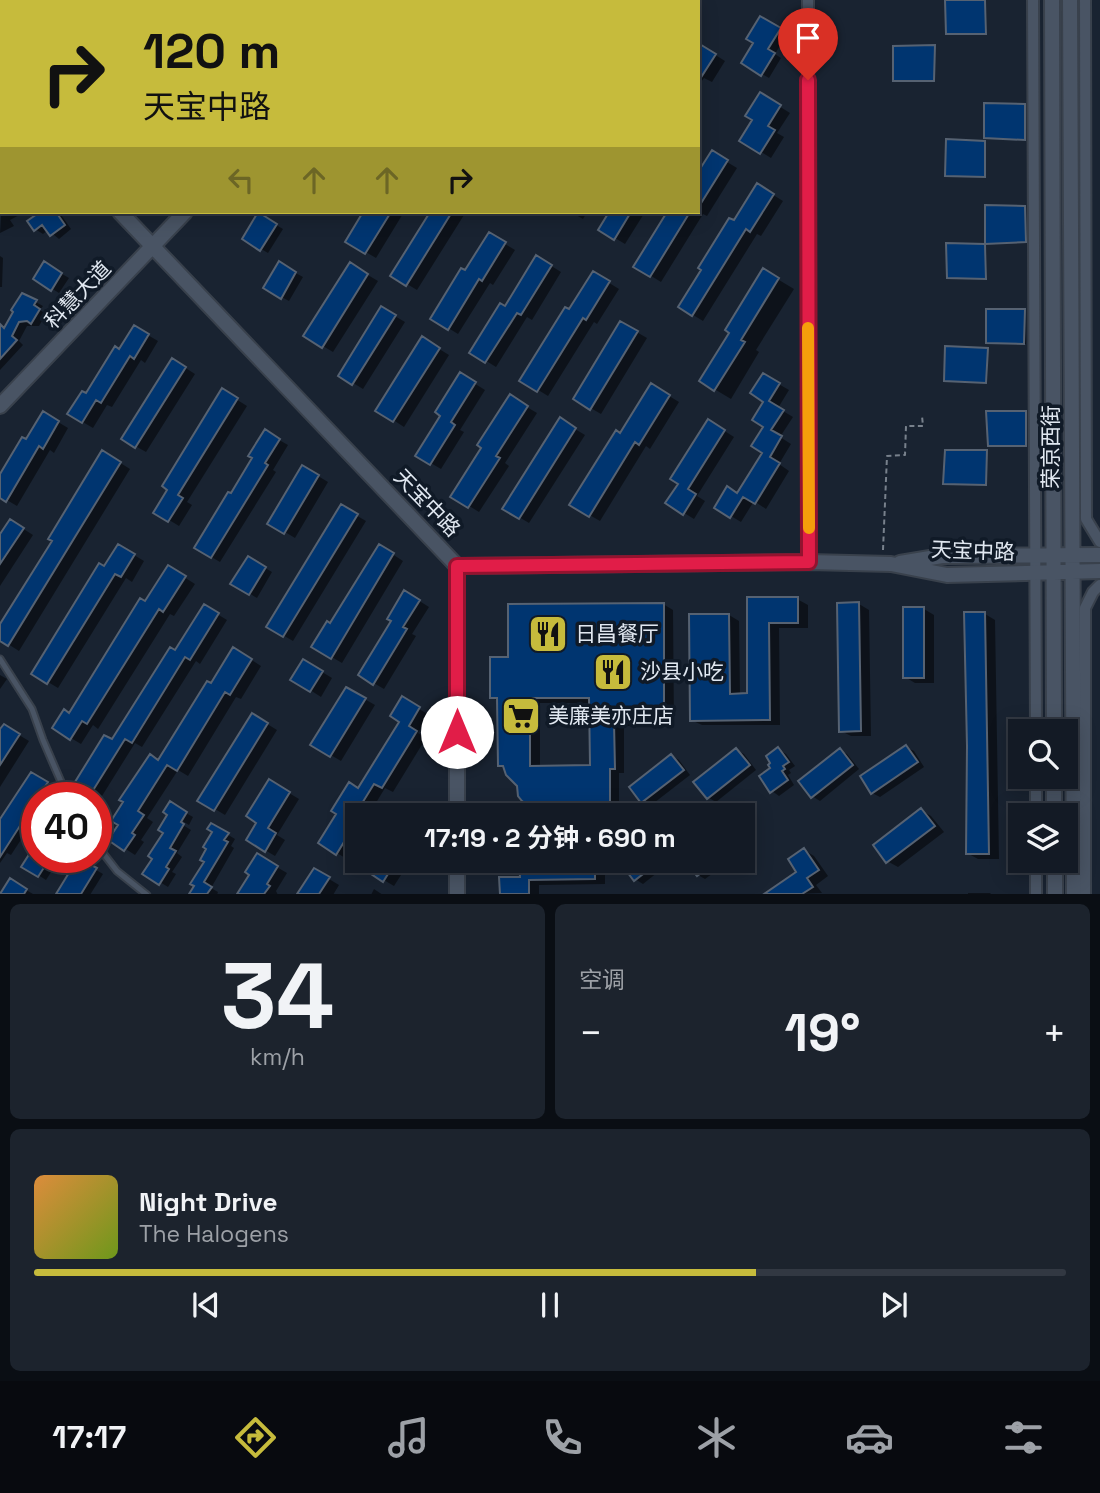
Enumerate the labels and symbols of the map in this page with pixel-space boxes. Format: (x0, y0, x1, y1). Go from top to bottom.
pin (778, 8, 838, 80)
street label: 科慧大道 (39, 255, 117, 334)
street label: 荣京西街 (1037, 405, 1064, 489)
street label: 天宝中路 (388, 463, 466, 542)
street label: 天宝中路 (931, 536, 1015, 565)
restaurant icon: 日昌餐厅 (527, 613, 569, 655)
place label: 日昌餐厅 (575, 620, 659, 647)
restaurant icon: 沙县小吃 (592, 651, 634, 693)
place label: 沙县小吃 (640, 658, 724, 685)
position arrow (420, 695, 494, 769)
supermarket icon: 美廉美亦庄店 (500, 695, 542, 737)
place label: 美廉美亦庄店 (548, 702, 674, 729)
speed limit sign: 40 (21, 782, 112, 873)

